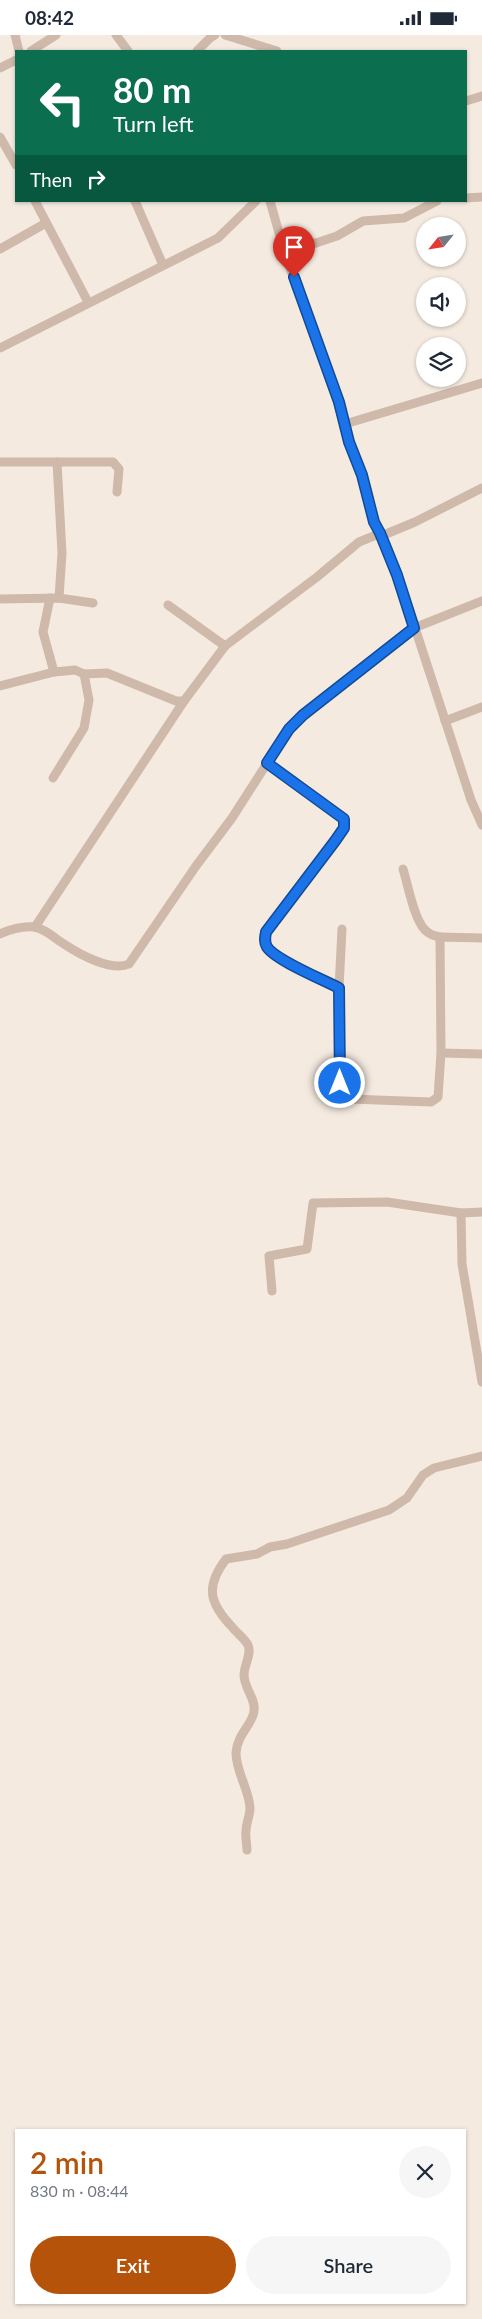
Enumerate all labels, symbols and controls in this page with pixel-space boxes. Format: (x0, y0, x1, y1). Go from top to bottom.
text: 08:42 (25, 6, 74, 29)
text: 80 m (113, 68, 191, 110)
icon: left (30, 70, 95, 135)
text: Turn left (113, 110, 194, 137)
icon: right (82, 165, 110, 193)
text: Then (30, 168, 72, 191)
north arrow (416, 217, 466, 267)
map controls (416, 217, 466, 387)
pin (273, 226, 315, 277)
icon: arrive (280, 233, 308, 261)
button: sound (416, 277, 466, 327)
button: layers (416, 337, 466, 387)
position arrow (313, 1056, 365, 1108)
text: 2 min (30, 2144, 104, 2180)
button: close (399, 2146, 451, 2198)
text: 830 m · 08:44 (30, 2181, 129, 2200)
button: Exit (30, 2236, 236, 2294)
button: Share (246, 2236, 451, 2294)

